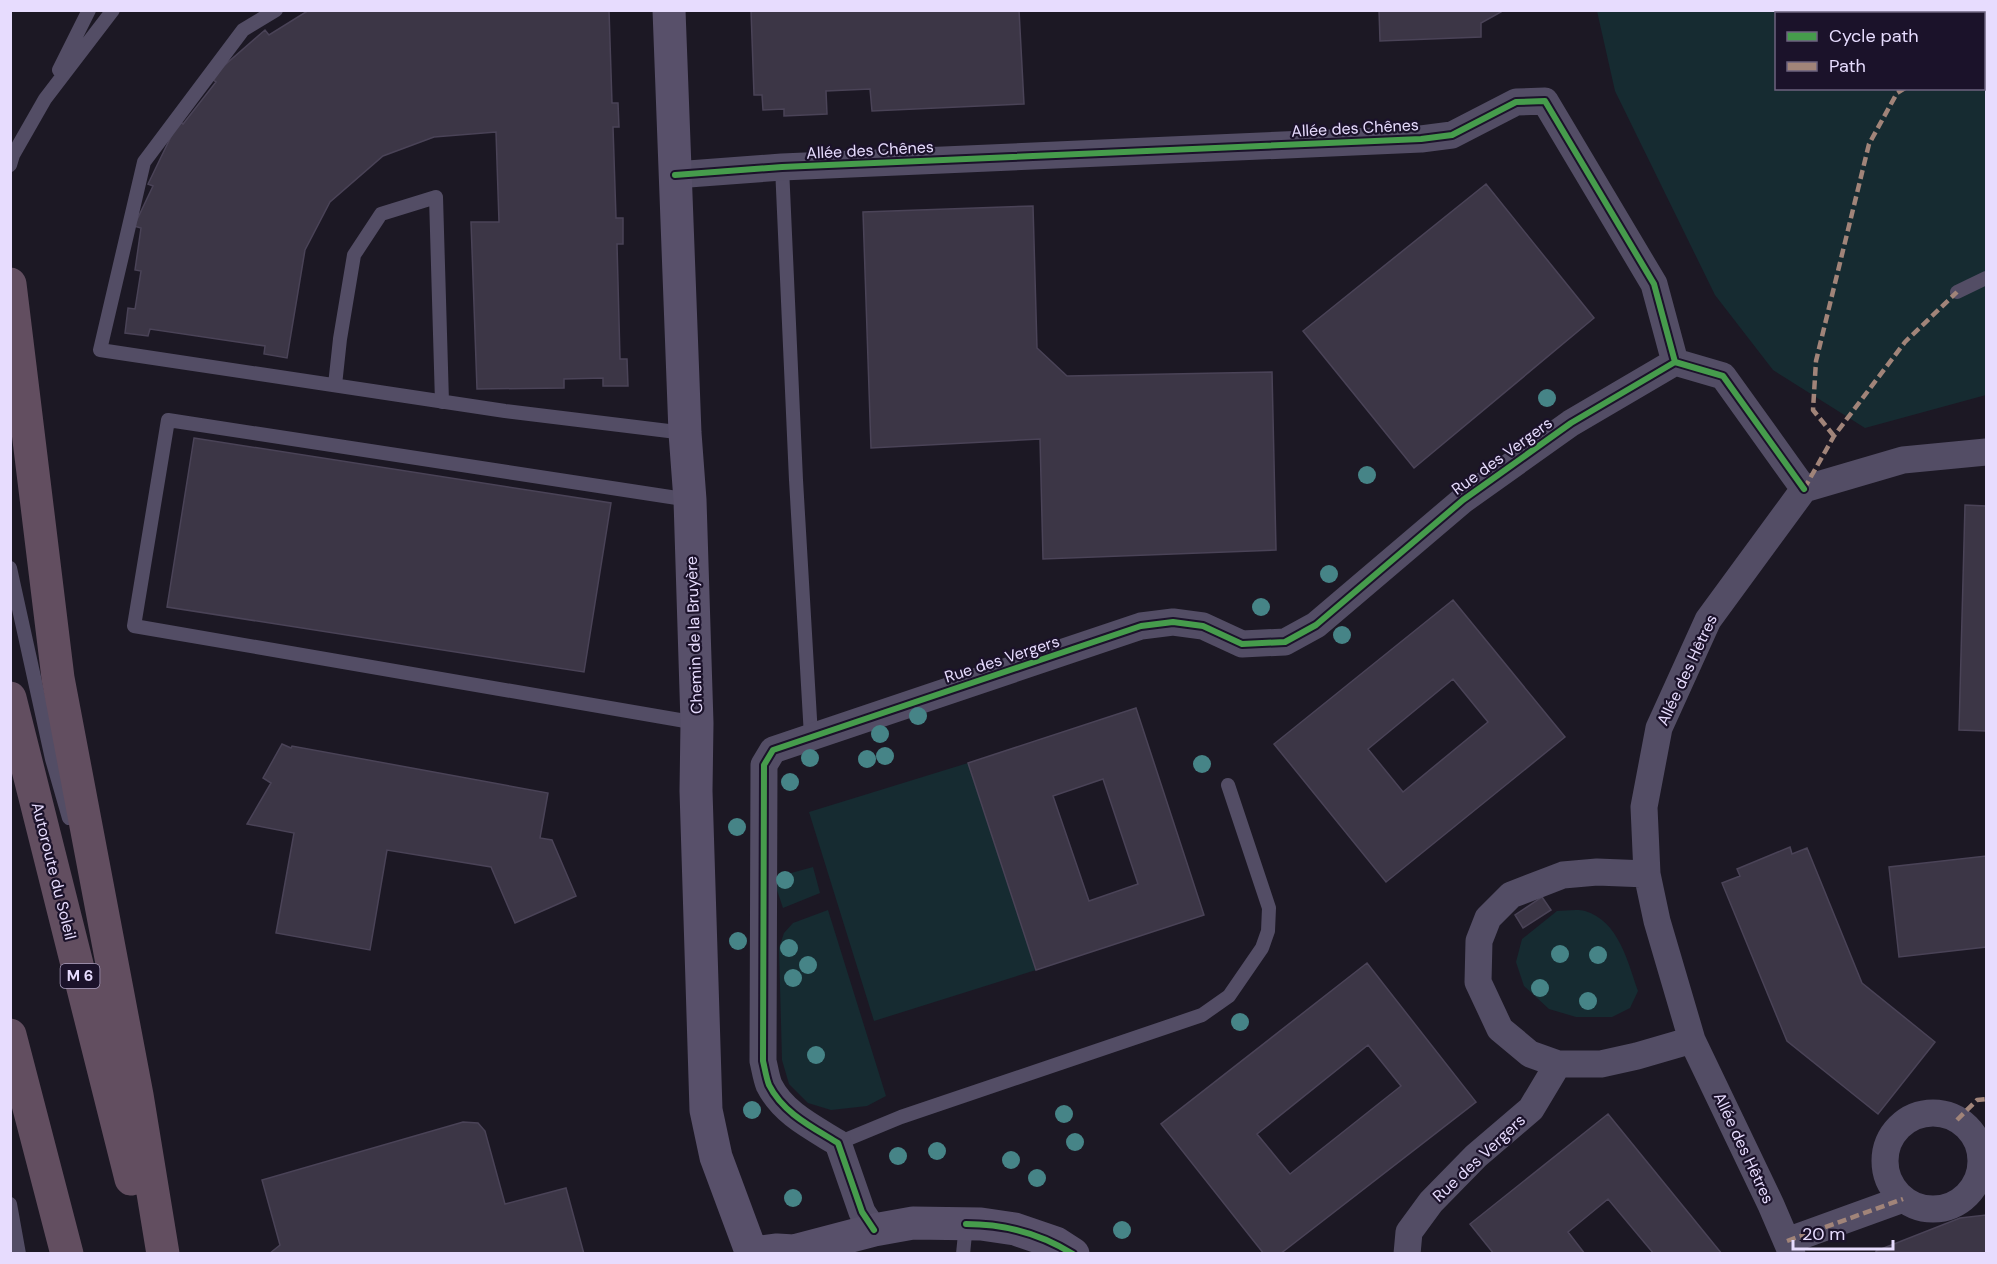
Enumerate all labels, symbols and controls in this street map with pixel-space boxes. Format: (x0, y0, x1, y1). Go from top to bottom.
legend (1775, 12, 1985, 90)
text: Cycle path (1829, 24, 1919, 48)
text: Path (1829, 54, 1866, 78)
street label: Allée des Chênes (1291, 114, 1419, 142)
street label: Allée des Chênes (806, 136, 934, 164)
street label: Rue des Vergers (1447, 412, 1557, 500)
street label: Chemin de la Bruyère (681, 556, 707, 714)
street label: Allée des Hêtres (1652, 611, 1722, 729)
street label: Rue des Vergers (942, 631, 1062, 687)
street label: Autoroute du Soleil (27, 800, 81, 942)
road number: M 6 (60, 964, 100, 988)
street label: Allée des Hêtres (1709, 1089, 1779, 1207)
street label: Rue des Vergers (1428, 1110, 1530, 1206)
scale bar (1793, 1213, 1894, 1251)
text: 20 m (1802, 1222, 1845, 1246)

